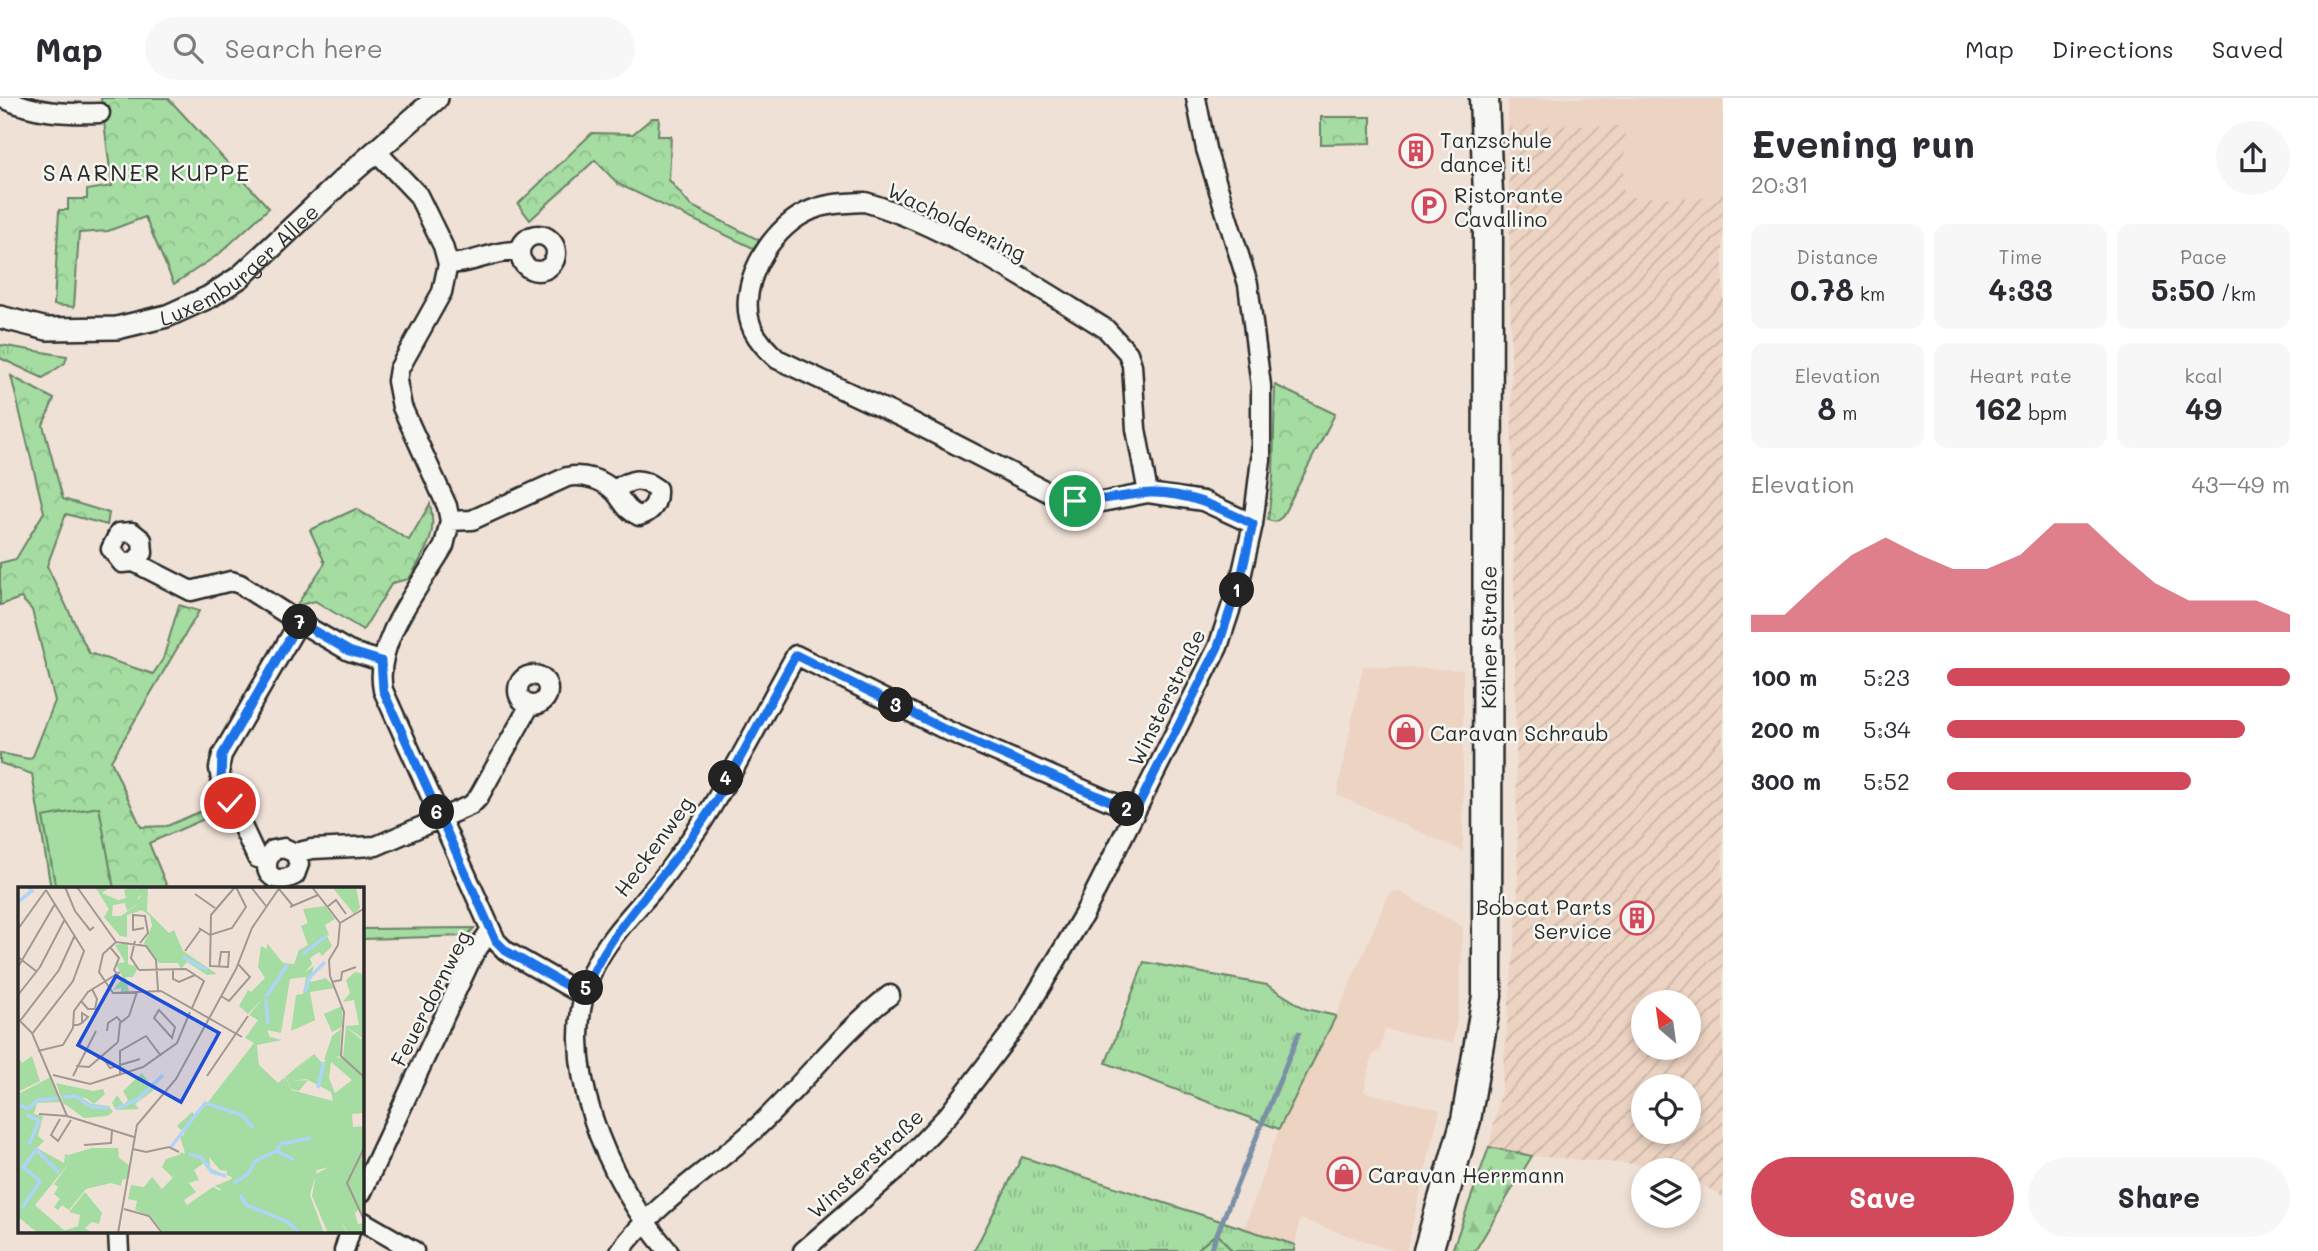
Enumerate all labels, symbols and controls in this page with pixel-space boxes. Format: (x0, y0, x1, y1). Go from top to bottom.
search box (145, 17, 635, 80)
text: Map (35, 27, 103, 70)
icon: search (169, 29, 207, 67)
text: Search here (225, 31, 383, 65)
text: Map (1965, 33, 2014, 64)
text: Directions (2052, 33, 2174, 64)
text: Saved (2212, 33, 2283, 64)
text: Evening run (1751, 118, 1975, 168)
button: share (2216, 121, 2290, 195)
place label: Tanzschule dance it! (1440, 126, 1552, 177)
building icon: Tanzschule dance it! (1397, 132, 1435, 170)
district label: SAARNER KUPPE (43, 157, 251, 187)
text: 20:31 (1751, 169, 1809, 199)
street label: Wacholderring (883, 176, 1031, 266)
place label: Ristorante Cavallino (1454, 181, 1563, 232)
parking icon: Ristorante Cavallino (1410, 187, 1448, 225)
street label: Luxemburger Allee (157, 197, 324, 331)
text: Distance (1797, 244, 1878, 269)
text: Time (1999, 244, 2042, 269)
text: Pace (2180, 244, 2227, 269)
text: 0.78 (1790, 269, 1854, 309)
text: 4:33 (1988, 269, 2053, 309)
text: 5:50 (2151, 269, 2215, 309)
text: km (1854, 281, 1885, 306)
text: /km (2215, 281, 2256, 306)
text: Elevation (1795, 363, 1880, 388)
text: Heart rate (1969, 363, 2072, 388)
text: kcal (2185, 363, 2222, 388)
text: 8 (1818, 388, 1836, 428)
text: 162 (1974, 388, 2022, 428)
text: 49 (2185, 388, 2222, 428)
text: m (1836, 400, 1857, 425)
text: bpm (2022, 400, 2067, 425)
text: Elevation (1751, 469, 1854, 499)
text: 43–49 m (2191, 469, 2290, 499)
pin (1045, 471, 1105, 531)
icon: arrive (1056, 482, 1094, 520)
street label: Kölner Straße (1474, 565, 1501, 709)
pin: 1 (1220, 573, 1254, 608)
text: 1 (1232, 577, 1241, 602)
pin: 7 (282, 604, 318, 640)
text: 7 (294, 609, 305, 634)
street label: Winsterstraße (1121, 624, 1211, 770)
text: 100 m (1751, 662, 1817, 692)
text: 5:23 (1863, 662, 1910, 692)
pin: 3 (878, 688, 914, 722)
text: 3 (890, 692, 901, 717)
shop icon: Caravan Schraub (1387, 713, 1425, 751)
text: 200 m (1751, 714, 1820, 744)
text: 5:34 (1863, 714, 1911, 744)
place label: Caravan Schraub (1430, 719, 1609, 746)
pin: 4 (708, 760, 744, 796)
text: 4 (719, 765, 732, 790)
text: 300 m (1751, 766, 1821, 796)
text: 5:52 (1863, 766, 1910, 796)
pin (200, 773, 260, 833)
icon: check (211, 784, 249, 822)
street label: Heckenweg (608, 790, 698, 902)
pin: 2 (1110, 792, 1144, 826)
pin: 6 (420, 794, 454, 830)
text: 2 (1121, 796, 1132, 821)
text: 6 (431, 799, 442, 824)
inset map (18, 887, 364, 1234)
place label: Bobcat Parts Service (1476, 893, 1612, 944)
building icon: Bobcat Parts Service (1618, 899, 1656, 937)
street label: Feuerdornweg (384, 925, 476, 1071)
pin: 5 (568, 970, 604, 1006)
text: 5 (580, 975, 591, 1000)
north arrow (1631, 990, 1701, 1060)
map controls (1631, 990, 1701, 1228)
button: locate (1631, 1074, 1701, 1144)
street label: Winsterstraße (801, 1102, 929, 1224)
shop icon: Caravan Herrmann (1325, 1155, 1363, 1193)
button: Save (1751, 1157, 2014, 1237)
button: Share (2028, 1157, 2290, 1237)
button: layers (1631, 1158, 1701, 1228)
place label: Caravan Herrmann (1368, 1161, 1564, 1188)

